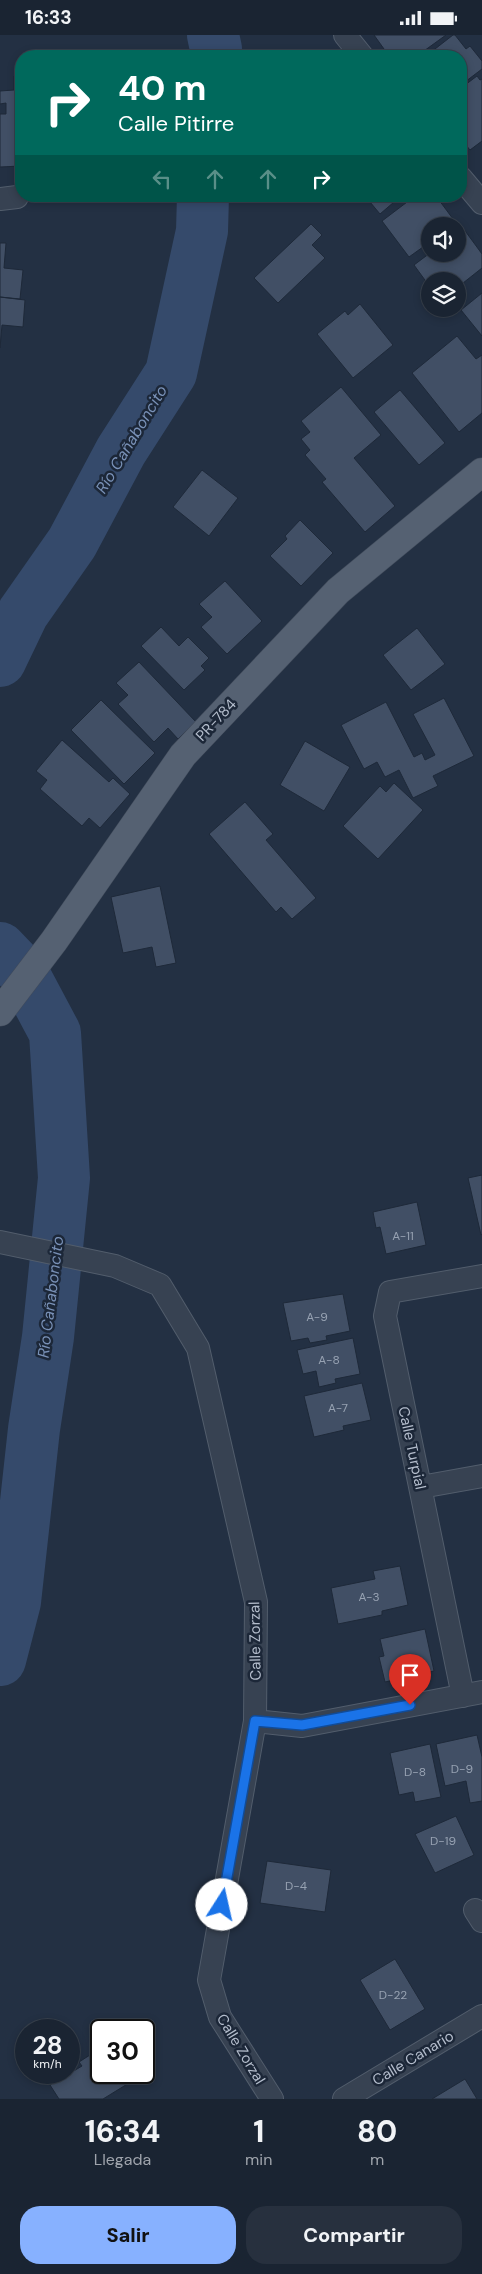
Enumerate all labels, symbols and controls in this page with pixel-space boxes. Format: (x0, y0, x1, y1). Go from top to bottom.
text: 16:33 (25, 5, 72, 30)
text: 40 m (118, 65, 207, 111)
icon: right (35, 70, 100, 135)
text: Calle Pitirre (118, 109, 234, 138)
icon: left (148, 165, 176, 193)
icon: ahead (201, 165, 229, 193)
icon: ahead (254, 165, 282, 193)
icon: right (307, 165, 335, 193)
map controls (421, 217, 466, 317)
button: sound (421, 217, 466, 262)
button: layers (421, 272, 466, 317)
water label: Río Cañaboncito (91, 381, 172, 497)
street label: PR-784 (191, 695, 241, 745)
house number: A-11 (392, 1228, 414, 1244)
water label: Río Cañaboncito (33, 1235, 68, 1359)
house number: A-9 (306, 1309, 328, 1325)
house number: A-8 (318, 1352, 340, 1368)
house number: A-7 (328, 1400, 348, 1416)
street label: Calle Turpial (393, 1405, 431, 1491)
house number: A-3 (358, 1589, 380, 1605)
street label: Calle Zorzal (244, 1601, 266, 1681)
pin (389, 1654, 431, 1705)
icon: arrive (396, 1661, 424, 1689)
house number: D-9 (451, 1761, 473, 1777)
house number: D-8 (404, 1764, 426, 1780)
house number: D-19 (430, 1833, 456, 1849)
position arrow (195, 1878, 247, 1930)
house number: D-4 (285, 1878, 307, 1894)
house number: D-22 (379, 1987, 407, 2003)
street label: Calle Zorzal (212, 2010, 270, 2088)
speed limit sign: 30 (90, 2019, 155, 2084)
street label: Calle Canario (368, 2026, 458, 2090)
text: 28 (32, 2029, 63, 2062)
text: km/h (33, 2056, 62, 2072)
text: 16:34 (85, 2112, 160, 2151)
text: 1 (253, 2112, 264, 2151)
text: 80 (357, 2112, 397, 2151)
text: Llegada (94, 2149, 151, 2170)
text: min (245, 2149, 272, 2170)
text: m (370, 2149, 384, 2170)
button: Salir (20, 2206, 236, 2264)
button: Compartir (246, 2206, 462, 2264)

